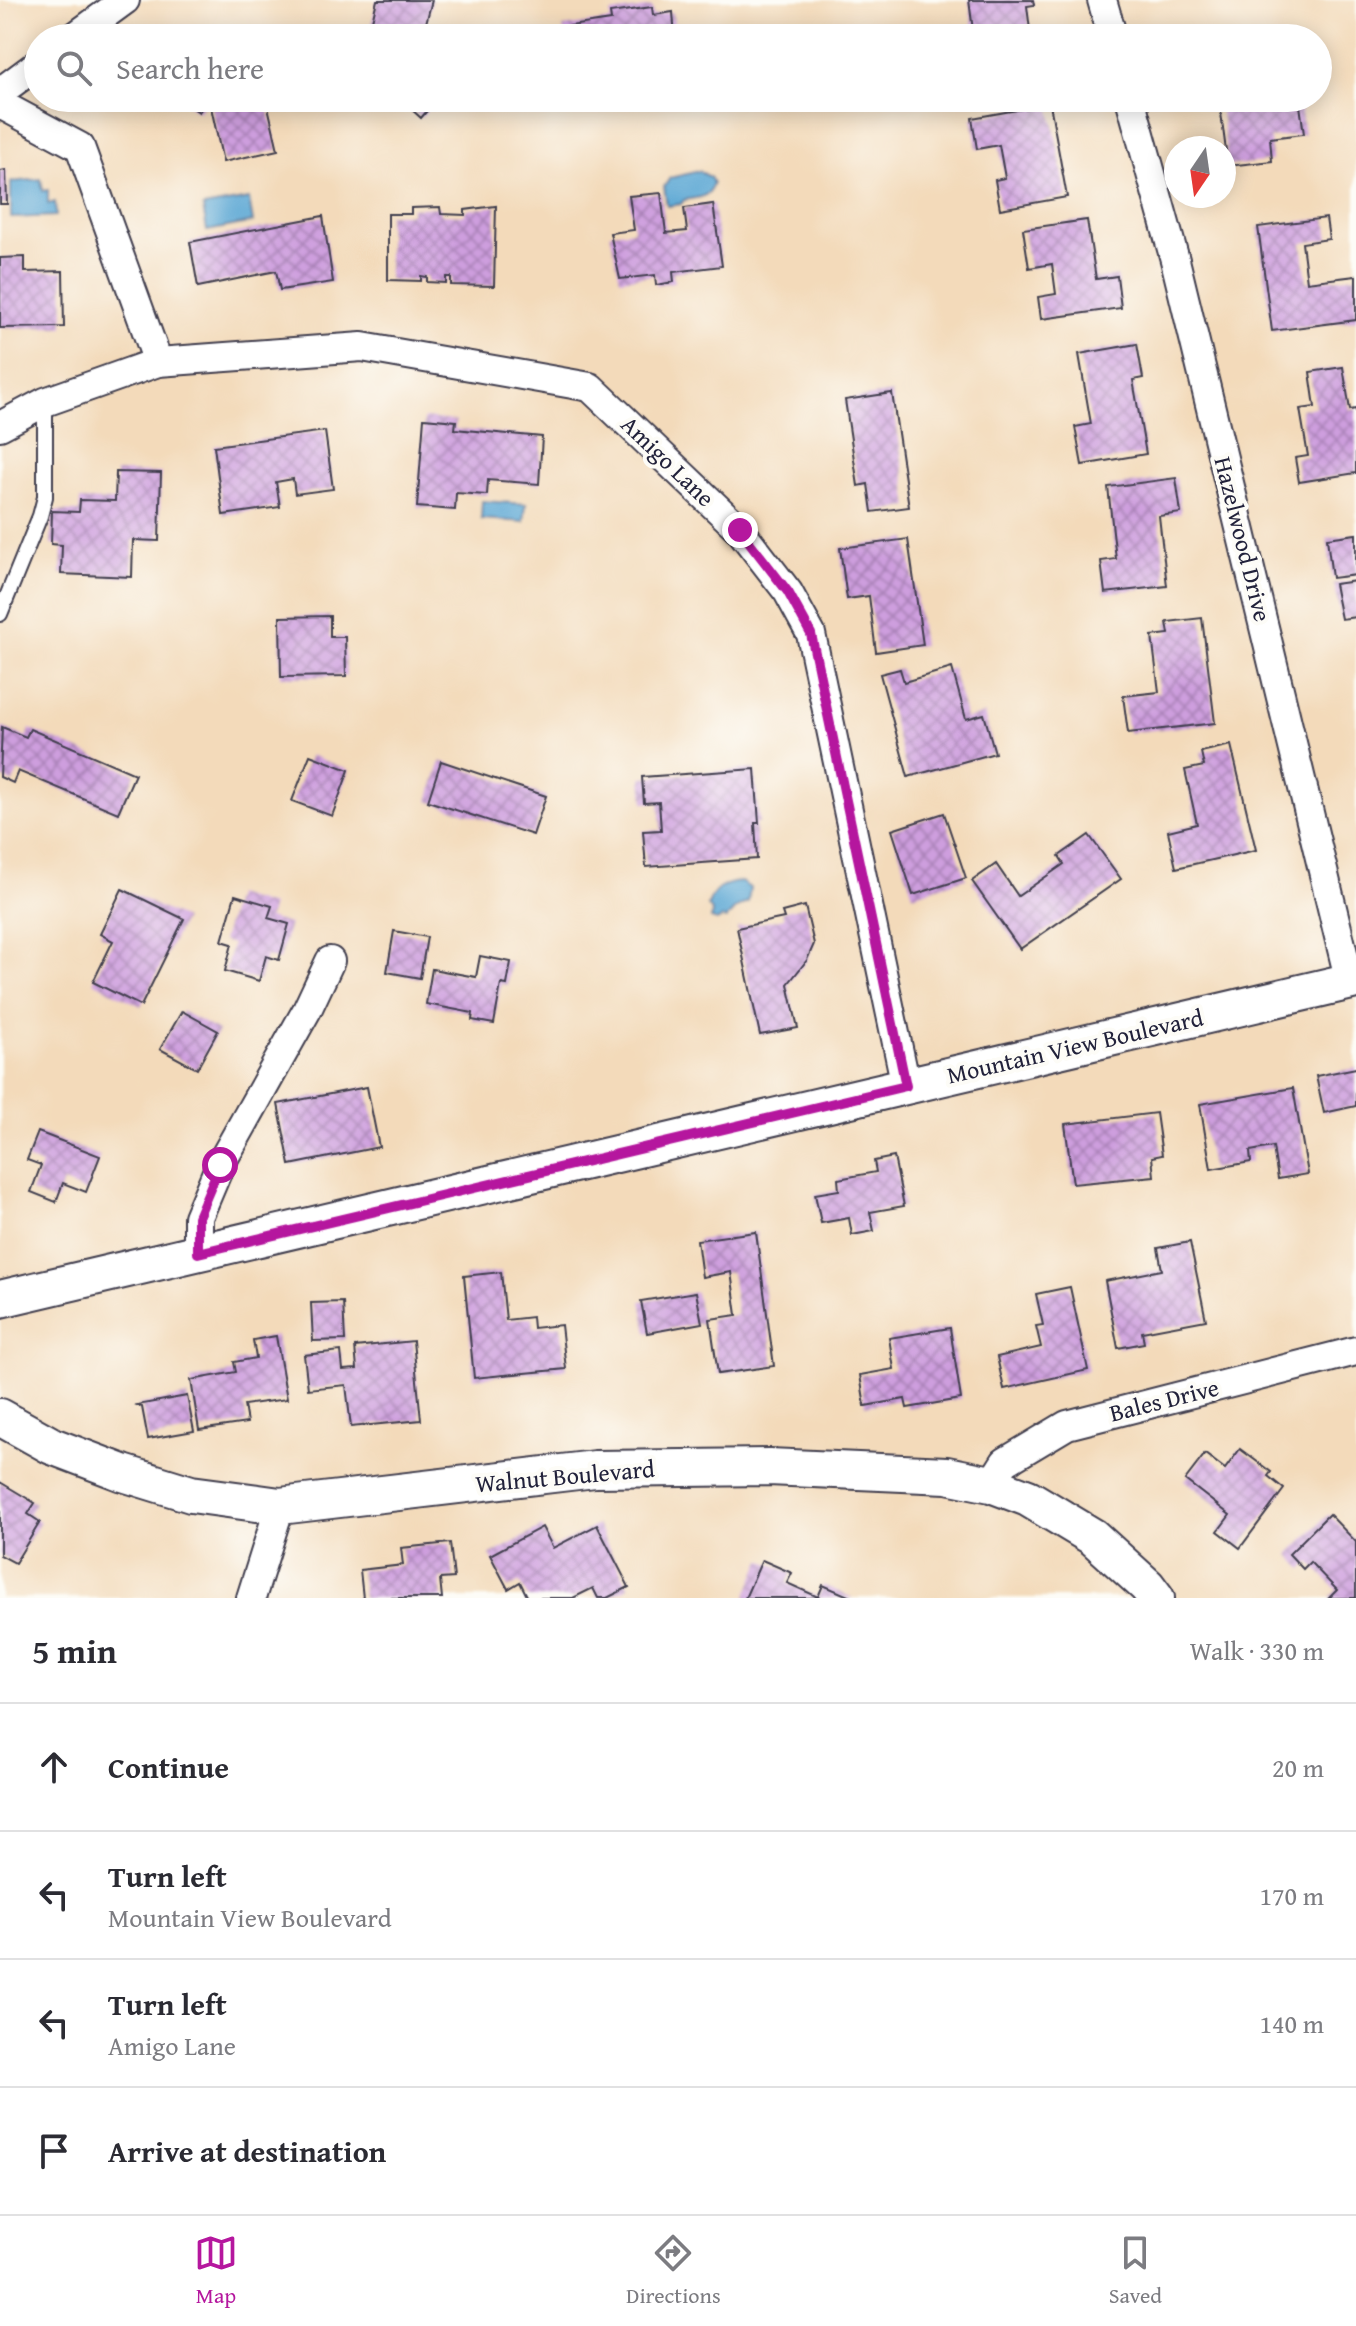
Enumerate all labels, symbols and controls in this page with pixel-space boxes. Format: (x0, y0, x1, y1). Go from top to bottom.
search box (24, 24, 1332, 112)
icon: search (52, 46, 96, 90)
text: Search here (116, 46, 264, 90)
north arrow (1164, 136, 1236, 208)
street label: Amigo Lane (613, 407, 723, 515)
street label: Hazelwood Drive (1206, 453, 1280, 625)
route end (722, 512, 758, 548)
street label: Mountain View Boulevard (943, 999, 1207, 1093)
route start (202, 1147, 238, 1183)
street label: Bales Drive (1106, 1370, 1222, 1430)
street label: Walnut Boulevard (474, 1451, 656, 1501)
text: 5 min (32, 1626, 117, 1675)
text: Walk · 330 m (1190, 1631, 1324, 1670)
icon: ahead (32, 1745, 76, 1789)
text: Continue (108, 1745, 229, 1789)
text: 20 m (1272, 1748, 1324, 1787)
text: Turn left (108, 1854, 227, 1898)
icon: left (32, 1873, 76, 1917)
text: 170 m (1259, 1876, 1324, 1915)
text: Mountain View Boulevard (108, 1898, 392, 1937)
text: Turn left (108, 1982, 227, 2026)
icon: left (32, 2001, 76, 2045)
text: 140 m (1259, 2004, 1324, 2043)
text: Amigo Lane (108, 2026, 236, 2065)
icon: arrive (32, 2129, 76, 2173)
text: Arrive at destination (108, 2129, 386, 2173)
tab: Map (194, 2231, 238, 2311)
tab: Directions (626, 2231, 721, 2311)
tab: Saved (1109, 2231, 1162, 2311)

